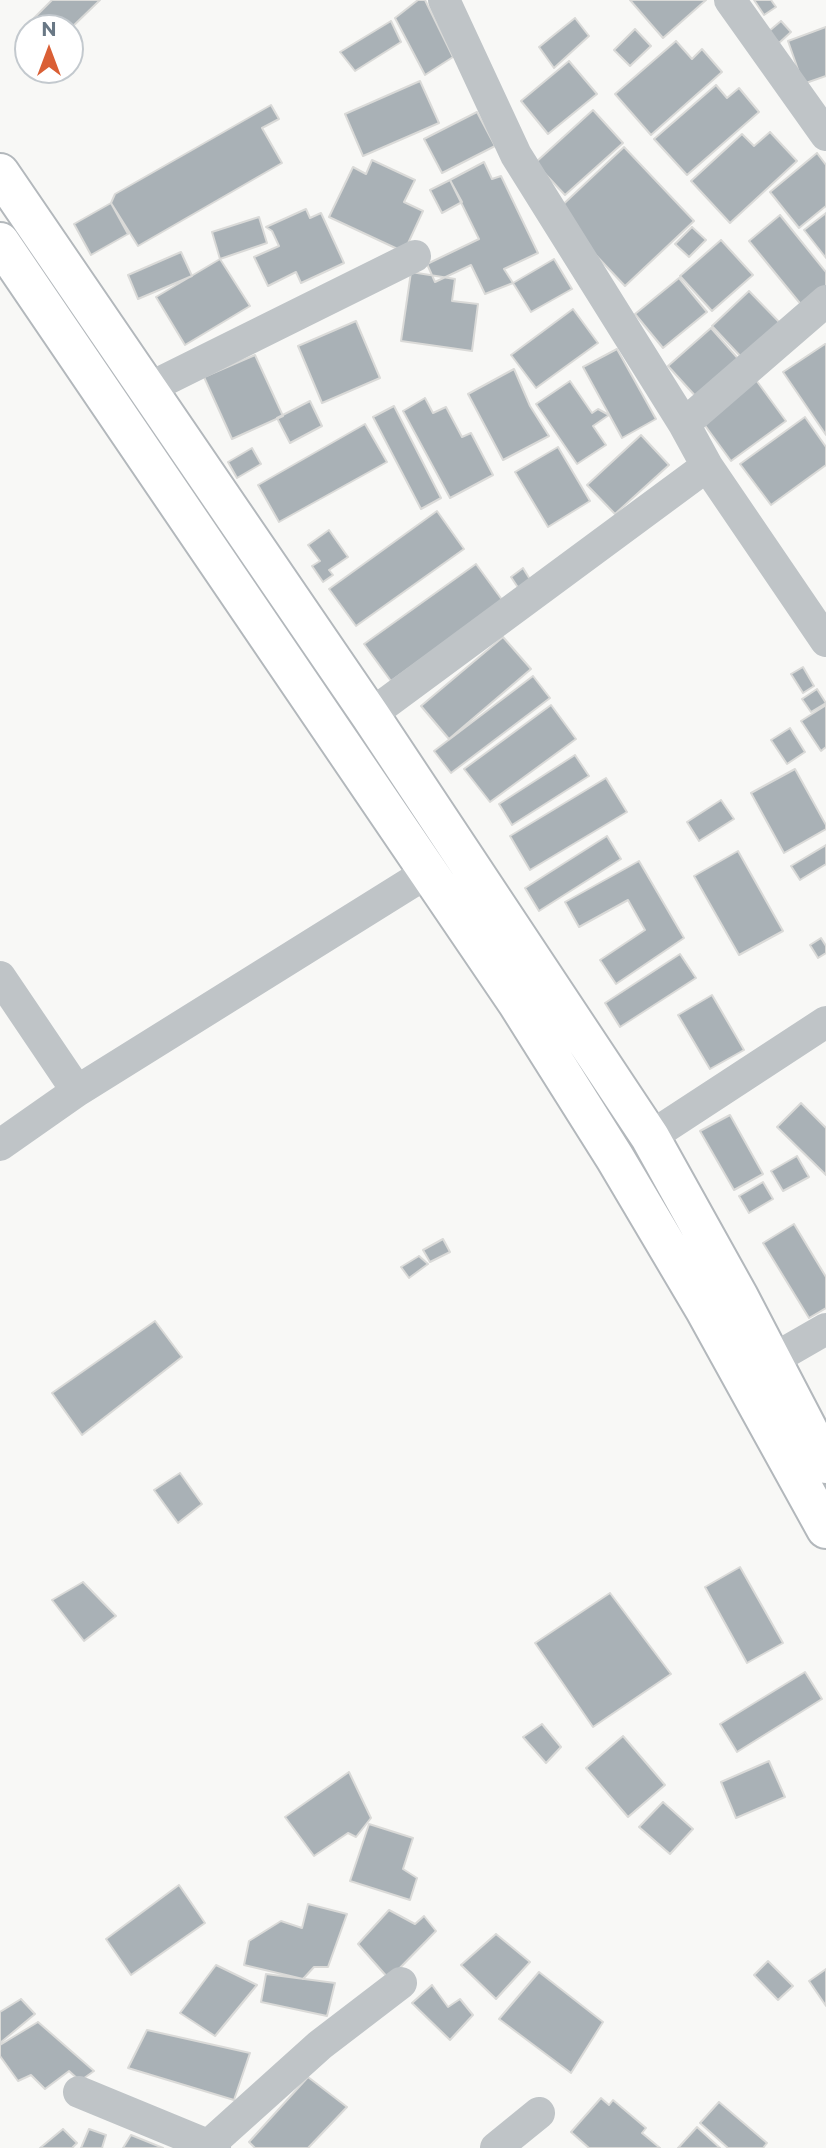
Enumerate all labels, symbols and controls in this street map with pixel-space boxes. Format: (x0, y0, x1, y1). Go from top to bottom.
north arrow (14, 14, 84, 84)
text: N (41, 18, 57, 41)

